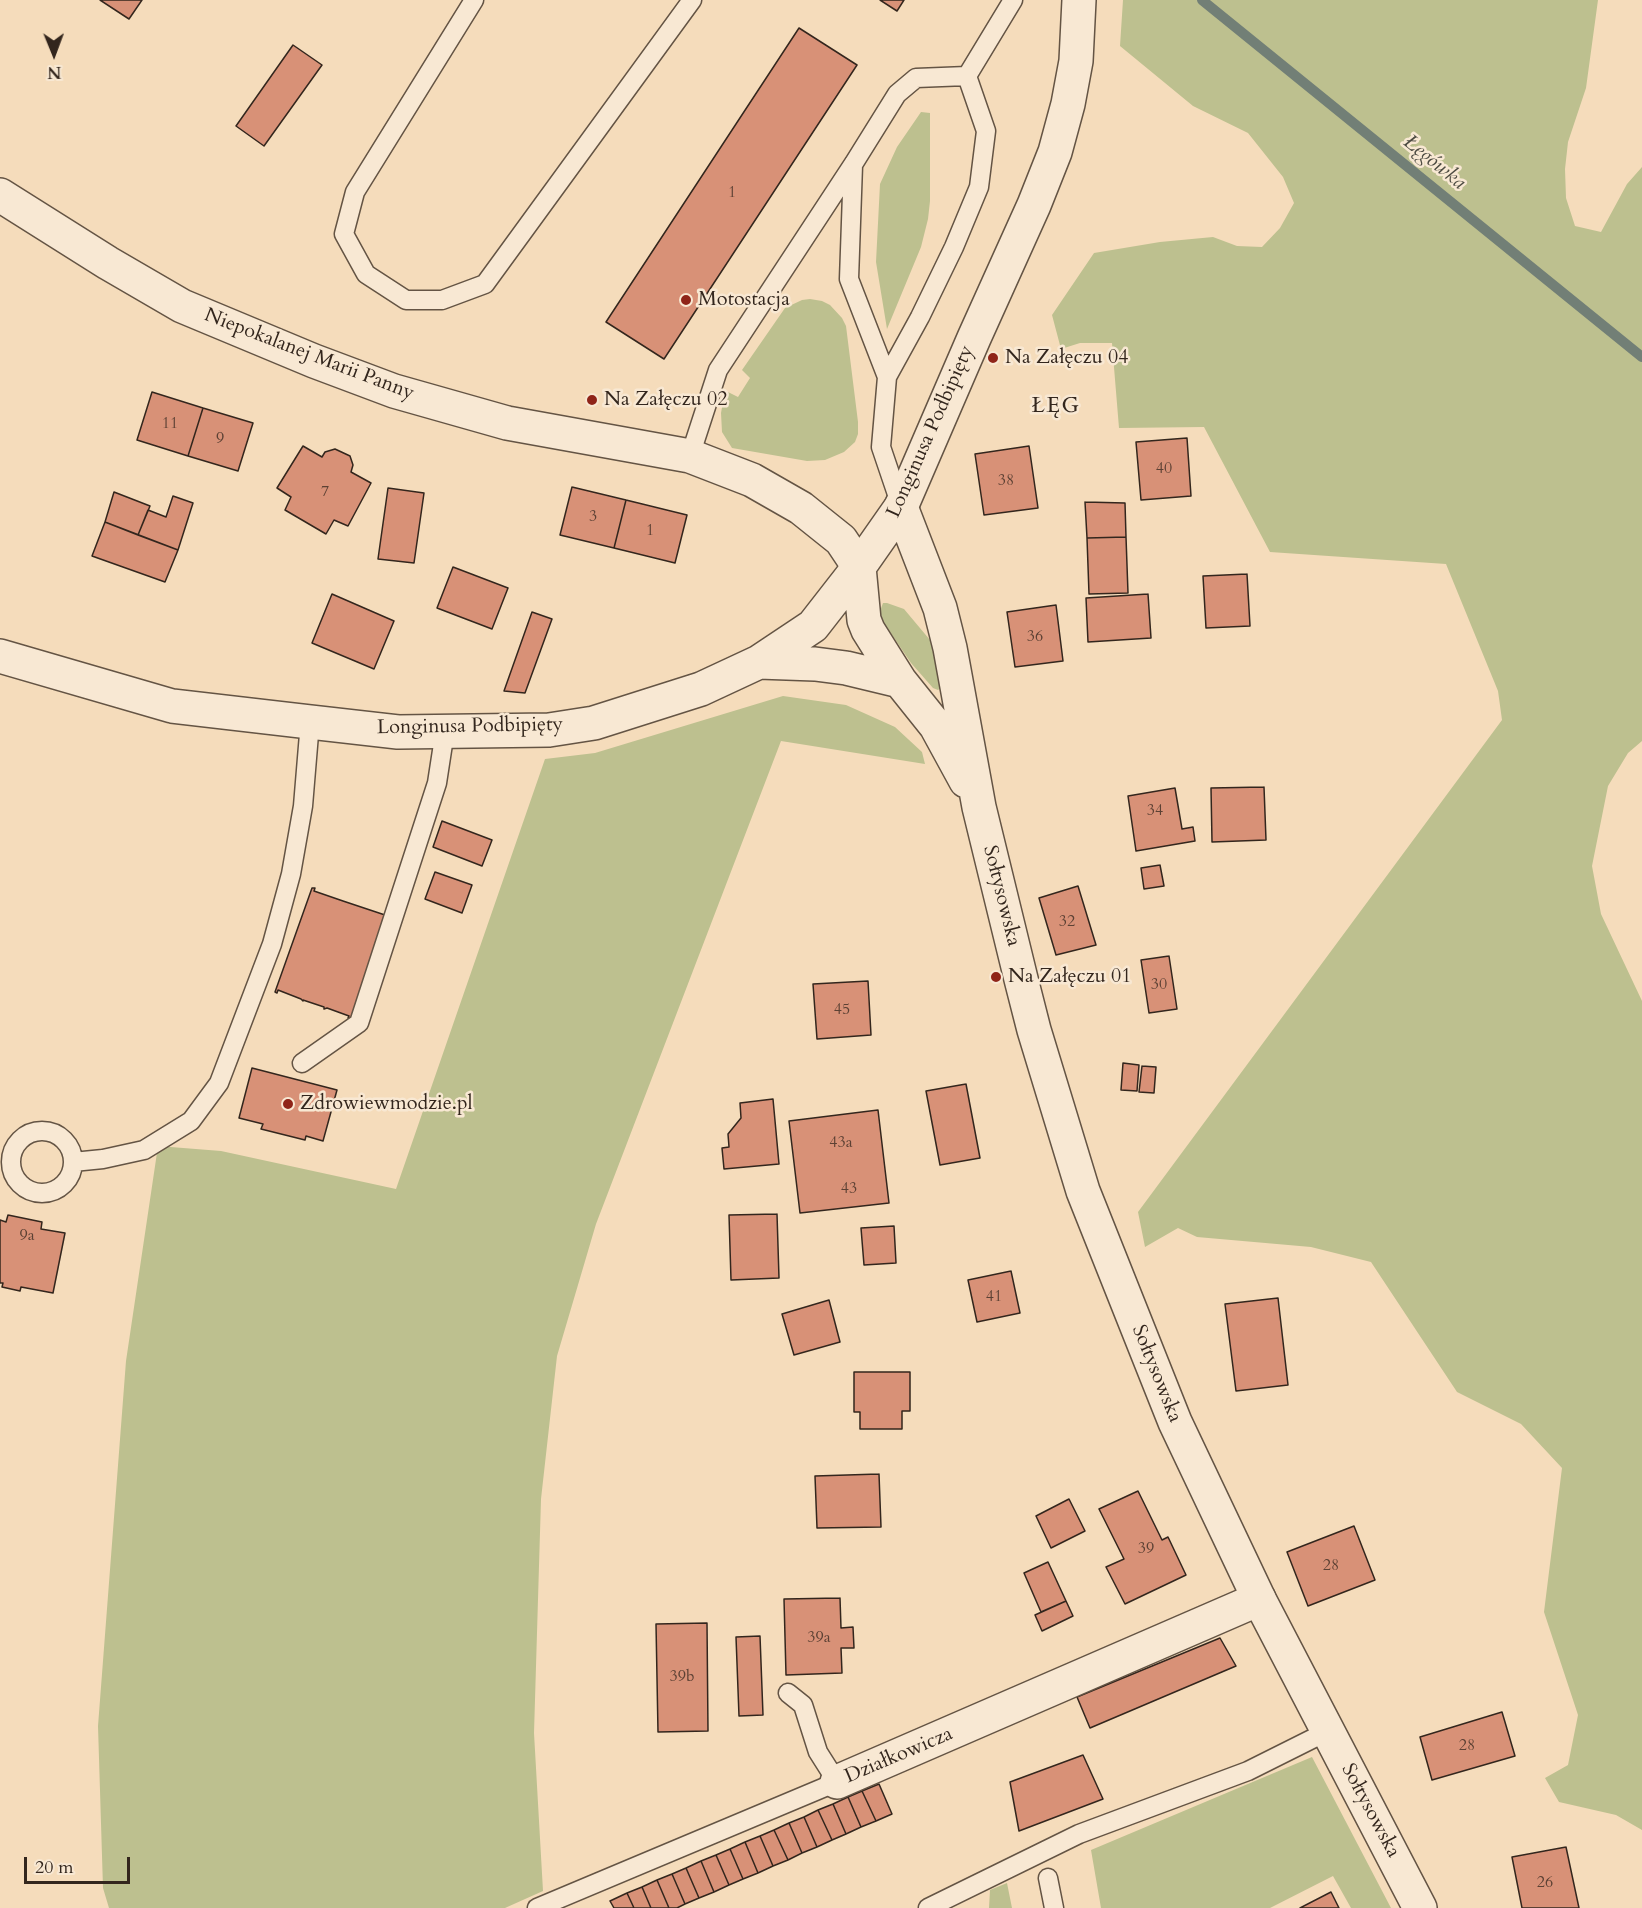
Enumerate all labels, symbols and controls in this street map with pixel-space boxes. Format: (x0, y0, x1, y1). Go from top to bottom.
north arrow (24, 24, 84, 84)
text: N (47, 61, 61, 83)
water label: Łęgówka (1398, 130, 1470, 196)
house number: 1 (728, 183, 736, 203)
place label: Motostacja (698, 288, 790, 312)
marker: Motostacja (679, 293, 693, 307)
street label: Niepokalanej Marii Panny (201, 304, 417, 406)
street label: Longinusa Podbipięty (882, 342, 980, 522)
place label: Na Załęczu 04 (1005, 346, 1129, 370)
marker: Na Załęczu 04 (986, 351, 1000, 365)
place label: Na Załęczu 02 (604, 388, 728, 412)
marker: Na Załęczu 02 (585, 393, 599, 407)
district label: ŁĘG (1032, 394, 1080, 420)
house number: 11 (162, 414, 178, 434)
house number: 9 (216, 429, 224, 449)
house number: 40 (1156, 459, 1172, 479)
house number: 38 (998, 471, 1014, 491)
house number: 7 (321, 482, 329, 502)
house number: 3 (589, 507, 597, 527)
house number: 1 (646, 521, 654, 541)
house number: 36 (1027, 627, 1043, 647)
street label: Longinusa Podbipięty (377, 713, 563, 741)
house number: 34 (1147, 801, 1163, 821)
street label: Sołtysowska (977, 843, 1025, 949)
house number: 32 (1059, 912, 1075, 932)
place label: Na Załęczu 01 (1008, 965, 1132, 989)
marker: Na Załęczu 01 (989, 970, 1003, 984)
house number: 30 (1151, 975, 1167, 995)
house number: 45 (834, 1000, 850, 1020)
place label: Zdrowiewmodzie.pl (300, 1092, 473, 1116)
marker: Zdrowiewmodzie.pl (281, 1097, 295, 1111)
house number: 43a (829, 1133, 853, 1153)
house number: 43 (841, 1179, 857, 1199)
house number: 9a (19, 1226, 35, 1246)
house number: 41 (986, 1287, 1002, 1307)
street label: Sołtysowska (1126, 1322, 1186, 1426)
house number: 39 (1138, 1539, 1154, 1559)
house number: 28 (1323, 1556, 1339, 1576)
house number: 39a (807, 1628, 831, 1648)
house number: 39b (670, 1667, 694, 1687)
street label: Działkowicza (841, 1723, 957, 1789)
house number: 28 (1459, 1736, 1475, 1756)
street label: Sołtysowska (1335, 1760, 1405, 1862)
scale bar (27, 1845, 134, 1883)
text: 20 m (35, 1855, 74, 1880)
house number: 26 (1537, 1873, 1553, 1893)

